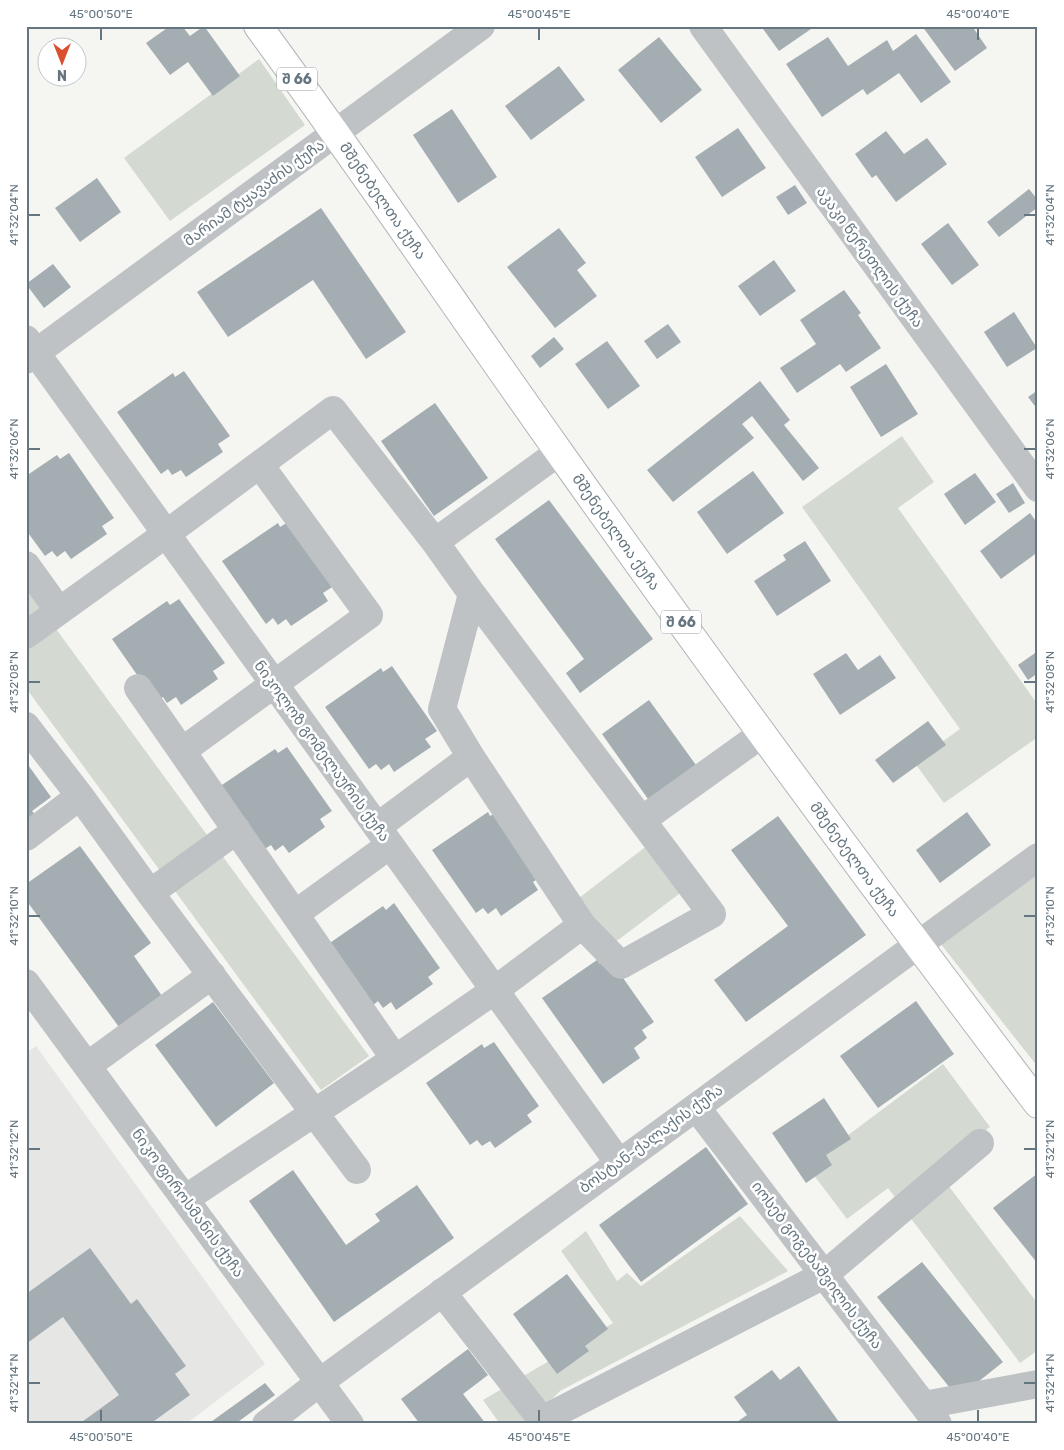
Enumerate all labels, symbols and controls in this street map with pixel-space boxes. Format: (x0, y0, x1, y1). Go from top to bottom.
text: 45°00'50"E (69, 7, 133, 21)
text: 45°00'45"E (508, 7, 570, 21)
text: 45°00'40"E (946, 7, 1010, 21)
north arrow (38, 38, 88, 88)
text: N (57, 66, 67, 83)
road number: შ 66 (277, 68, 317, 90)
street label: მარიამ ტყავაძის ქუჩა (180, 136, 328, 250)
street label: მშენებელთა ქუჩა (336, 139, 430, 263)
street label: აკაკი წერეთლის ქუჩა (813, 183, 927, 331)
text: 41°32'04"N (7, 184, 21, 246)
text: 41°32'04"N (1043, 184, 1057, 246)
text: 41°32'06"N (7, 418, 21, 480)
text: 41°32'06"N (1043, 418, 1057, 480)
street label: მშენებელთა ქუჩა (568, 470, 664, 594)
road number: შ 66 (661, 610, 701, 634)
text: 41°32'08"N (7, 651, 21, 713)
text: 41°32'08"N (1043, 651, 1057, 713)
street label: ნიკოლოზ გომელაურის ქუჩა (250, 657, 394, 845)
street label: მშენებელთა ქუჩა (806, 798, 903, 920)
text: 41°32'10"N (7, 886, 21, 946)
text: 41°32'10"N (1043, 886, 1057, 946)
street label: ბოსტან-ქალაქის ქუჩა (576, 1081, 726, 1197)
text: 41°32'12"N (7, 1120, 21, 1178)
text: 41°32'12"N (1043, 1120, 1057, 1178)
street label: ნიკო ფიროსმანის ქუჩა (128, 1125, 248, 1281)
street label: იოსებ გოგებაშვილის ქუჩა (748, 1178, 886, 1352)
text: 41°32'14"N (7, 1353, 21, 1413)
text: 41°32'14"N (1043, 1353, 1057, 1413)
text: 45°00'50"E (69, 1430, 133, 1444)
text: 45°00'45"E (508, 1430, 570, 1444)
text: 45°00'40"E (946, 1430, 1010, 1444)

